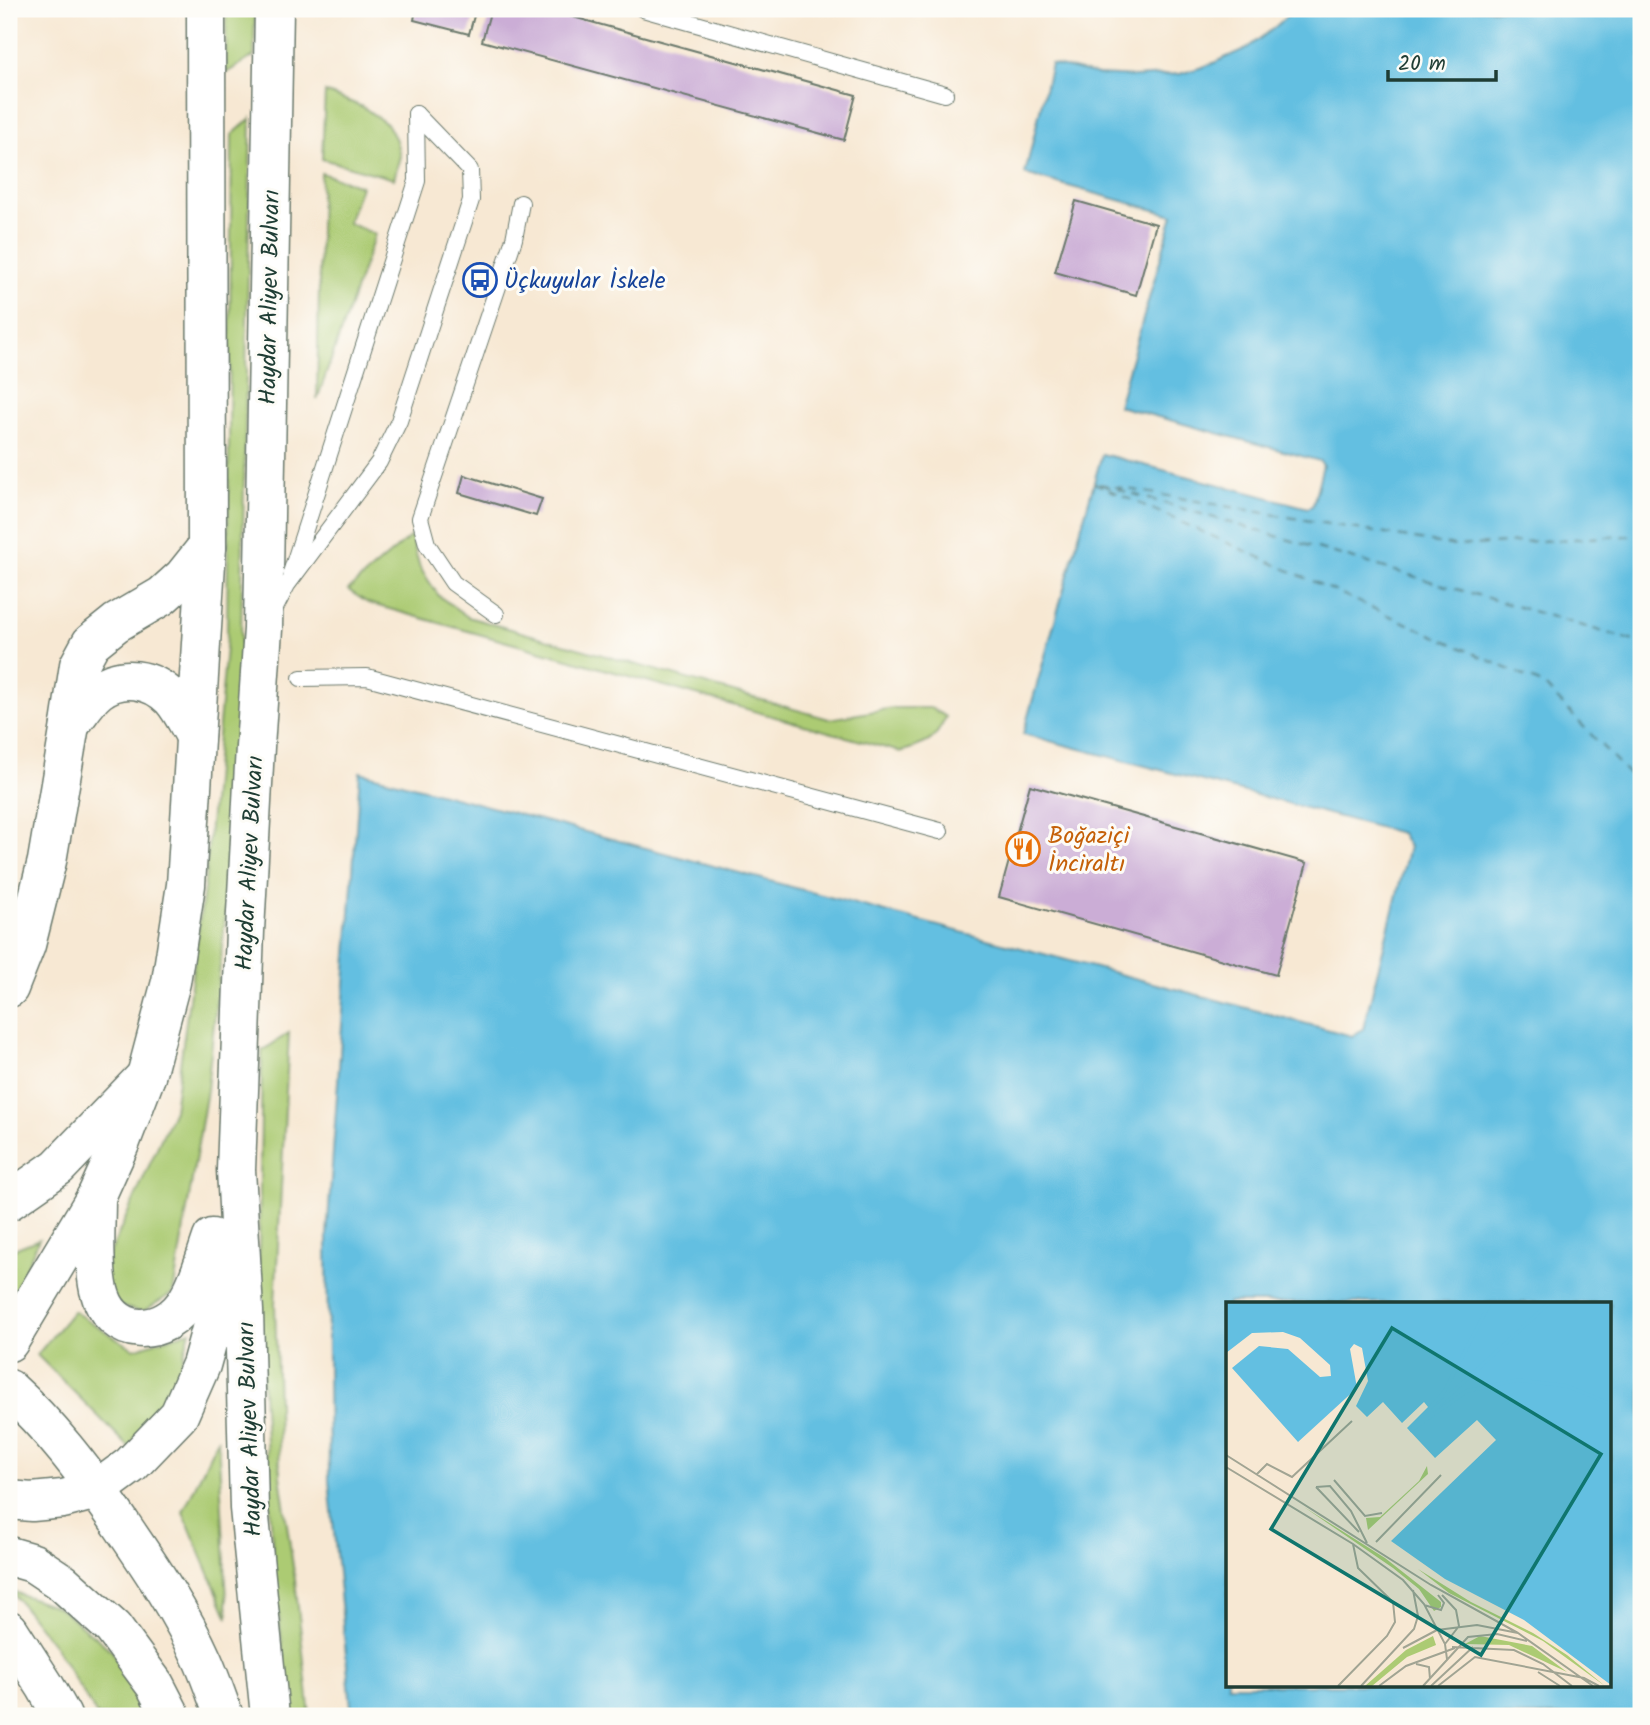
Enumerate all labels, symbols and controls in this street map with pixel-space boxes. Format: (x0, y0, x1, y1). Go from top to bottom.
scale bar (1388, 38, 1496, 82)
text: 20 m (1398, 48, 1446, 81)
street label: Haydar Aliyev Bulvarı (249, 189, 292, 405)
bus stop icon: Üçkuyular İskele (461, 261, 499, 299)
place label: Üçkuyular İskele (504, 262, 666, 301)
street label: Haydar Aliyev Bulvarı (225, 754, 276, 972)
place label: Boğaziçi İnciraltı (1048, 817, 1131, 884)
restaurant icon: Boğaziçi İnciraltı (1004, 830, 1042, 868)
inset map (1226, 1302, 1612, 1686)
street label: Haydar Aliyev Bulvarı (227, 1320, 274, 1537)

